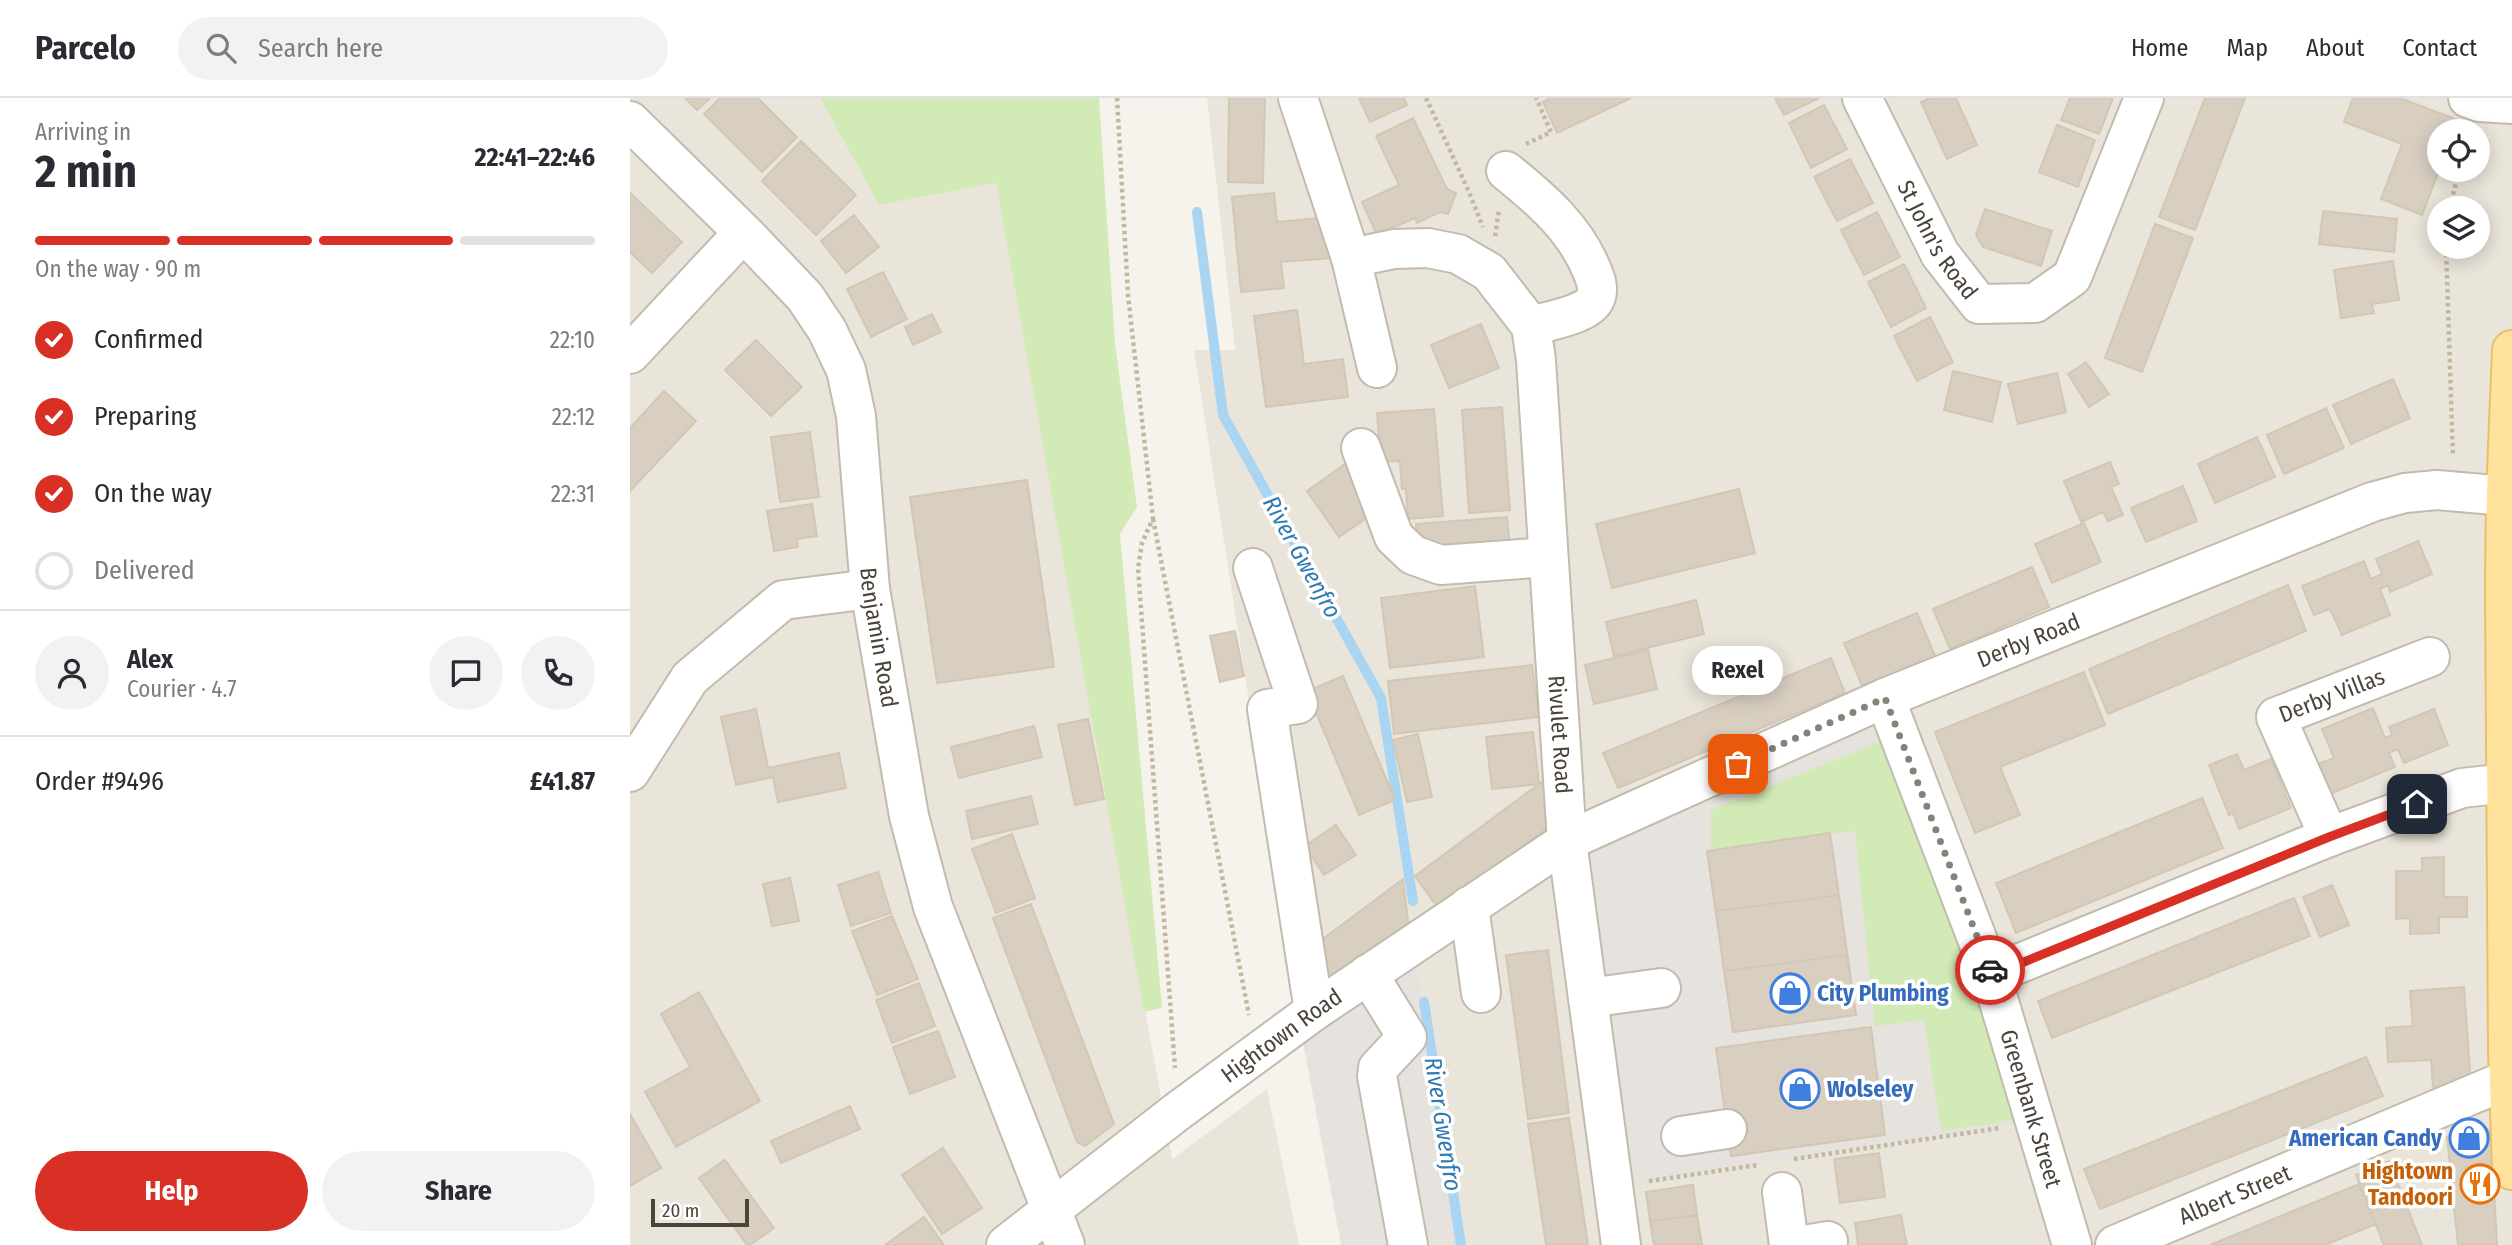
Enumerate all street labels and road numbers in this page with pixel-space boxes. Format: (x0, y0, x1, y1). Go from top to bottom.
street label: St John's Road (1891, 176, 1984, 305)
street label: Benjamin Road (854, 566, 904, 710)
street label: Derby Road (1973, 607, 2084, 673)
street label: Derby Villas (2275, 662, 2389, 728)
street label: Rivulet Road (1542, 674, 1578, 795)
street label: Hightown Road (1215, 982, 1347, 1089)
street label: Greenbank Street (1994, 1026, 2068, 1191)
street label: Albert Street (2174, 1158, 2296, 1231)

